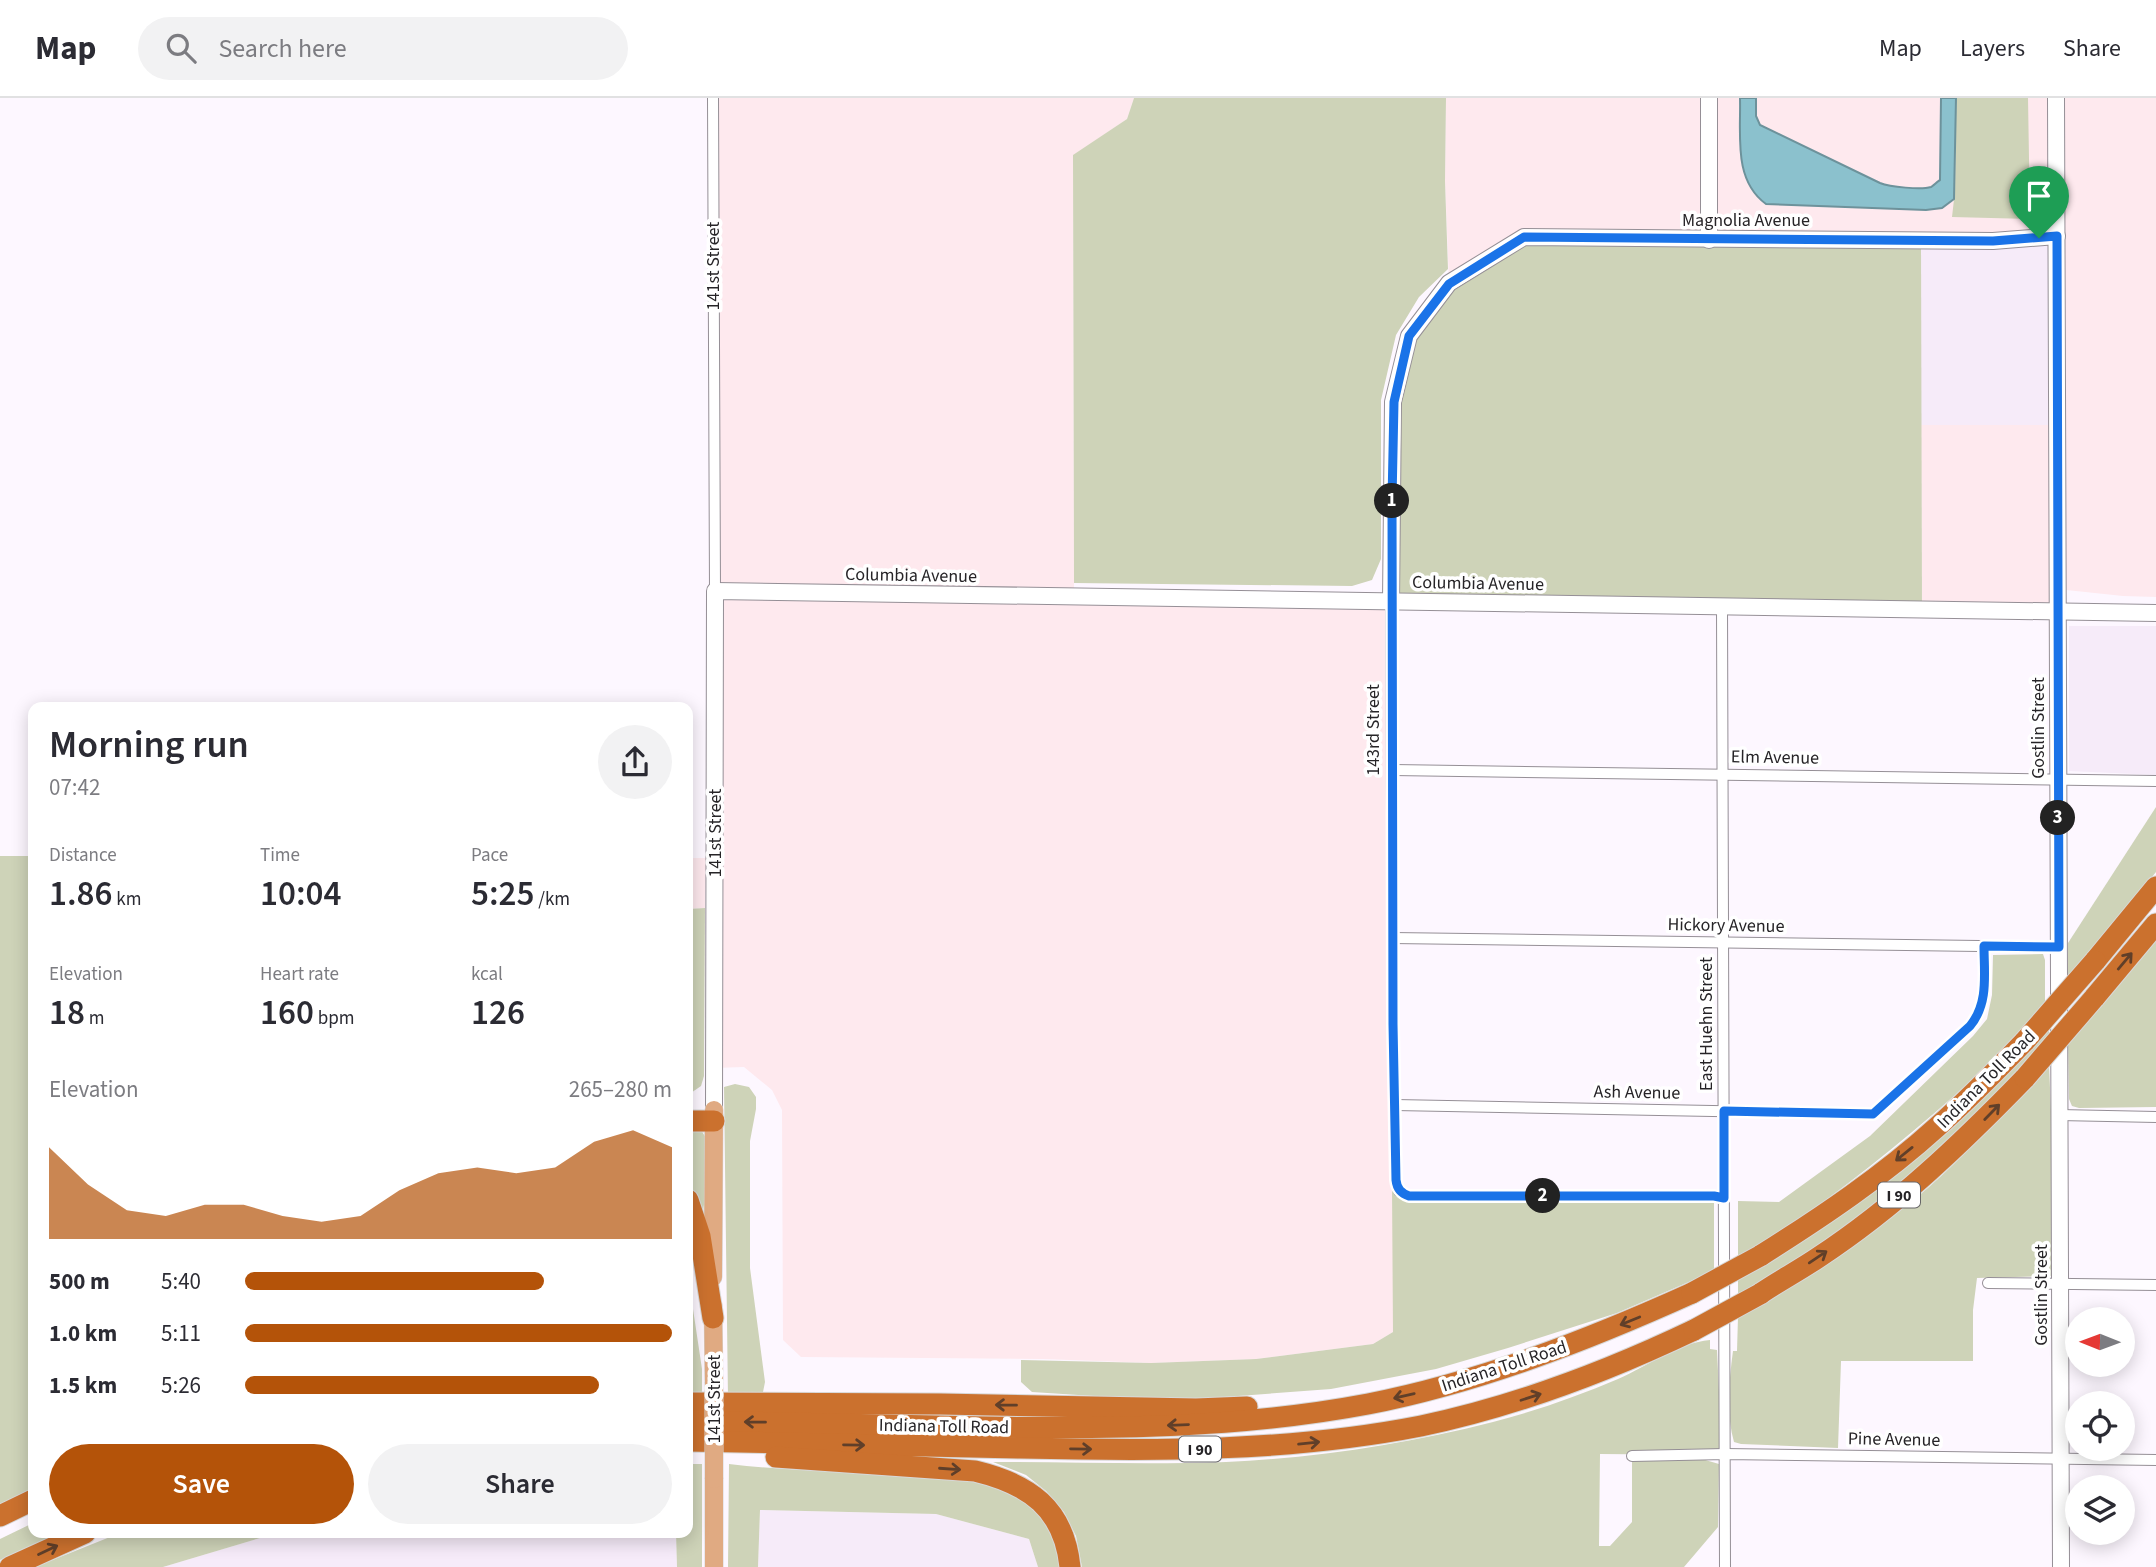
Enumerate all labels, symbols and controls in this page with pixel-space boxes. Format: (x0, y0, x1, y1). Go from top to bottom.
search box (138, 17, 628, 80)
text: Map (35, 25, 96, 72)
icon: search (162, 29, 200, 67)
text: Search here (218, 30, 347, 67)
text: Map (1879, 31, 1922, 66)
text: Layers (1960, 31, 2025, 66)
text: Share (2063, 31, 2121, 66)
pin (2009, 166, 2069, 238)
icon: arrive (2020, 177, 2058, 215)
street label: Magnolia Avenue (1682, 208, 1810, 233)
street label: 141st Street (701, 222, 726, 310)
pin: 1 (1374, 484, 1410, 518)
text: 1 (1386, 487, 1397, 514)
street label: Columbia Avenue (845, 562, 977, 589)
street label: Columbia Avenue (1412, 570, 1544, 597)
street label: Gostlin Street (2026, 677, 2051, 779)
street label: 143rd Street (1361, 684, 1386, 776)
text: Morning run (49, 718, 249, 772)
button: share (598, 725, 672, 799)
street label: Elm Avenue (1731, 744, 1819, 771)
text: 07:42 (49, 771, 100, 804)
street label: 141st Street (703, 789, 728, 877)
pin: 3 (2040, 800, 2076, 836)
text: 3 (2052, 804, 2063, 831)
text: Distance (49, 842, 117, 869)
text: Time (260, 842, 300, 869)
text: Pace (471, 842, 508, 869)
text: 1.86 (49, 869, 113, 919)
text: 10:04 (260, 869, 341, 919)
text: 5:25 (471, 869, 535, 919)
text: km (113, 886, 141, 913)
text: /km (535, 886, 570, 913)
street label: Hickory Avenue (1667, 912, 1785, 939)
one-way arrow (2117, 953, 2133, 971)
street label: East Huehn Street (1694, 957, 1719, 1091)
text: Elevation (49, 961, 123, 988)
text: Heart rate (260, 961, 339, 988)
text: kcal (471, 961, 503, 988)
text: 18 (49, 988, 85, 1038)
text: 160 (260, 988, 314, 1038)
text: 126 (471, 988, 525, 1038)
text: m (85, 1005, 104, 1032)
text: bpm (314, 1005, 354, 1032)
street label: Indiana Toll Road (1931, 1024, 2041, 1134)
text: Elevation (49, 1073, 139, 1106)
text: 265–280 m (569, 1073, 672, 1106)
street label: Ash Avenue (1593, 1079, 1681, 1106)
one-way arrow (1983, 1103, 2000, 1120)
one-way arrow (1895, 1147, 1913, 1162)
pin: 2 (1526, 1178, 1560, 1214)
text: 2 (1537, 1182, 1548, 1209)
road number: I 90 (1878, 1182, 1920, 1208)
street label: Gostlin Street (2029, 1244, 2054, 1346)
one-way arrow (1807, 1250, 1827, 1264)
text: 500 m (49, 1265, 110, 1298)
text: 5:40 (161, 1265, 201, 1298)
north arrow (2065, 1307, 2135, 1377)
map controls (2065, 1307, 2135, 1545)
one-way arrow (1620, 1315, 1641, 1328)
text: 1.0 km (49, 1317, 117, 1350)
text: 5:11 (161, 1317, 201, 1350)
street label: Indiana Toll Road (1438, 1334, 1570, 1398)
street label: 141st Street (702, 1355, 727, 1443)
text: 1.5 km (49, 1369, 117, 1402)
text: 5:26 (161, 1369, 201, 1402)
one-way arrow (1393, 1389, 1416, 1403)
one-way arrow (1520, 1390, 1542, 1403)
button: locate (2065, 1391, 2135, 1461)
one-way arrow (995, 1399, 1018, 1412)
street label: Indiana Toll Road (879, 1413, 1009, 1440)
one-way arrow (744, 1415, 767, 1429)
one-way arrow (1167, 1419, 1190, 1432)
street label: Pine Avenue (1848, 1426, 1941, 1453)
road number: I 90 (1179, 1436, 1221, 1462)
one-way arrow (1297, 1436, 1319, 1449)
one-way arrow (842, 1438, 865, 1452)
one-way arrow (1070, 1442, 1093, 1456)
button: Save (49, 1444, 354, 1524)
button: Share (368, 1444, 672, 1524)
one-way arrow (938, 1463, 961, 1476)
button: layers (2065, 1475, 2135, 1545)
one-way arrow (37, 1543, 58, 1556)

